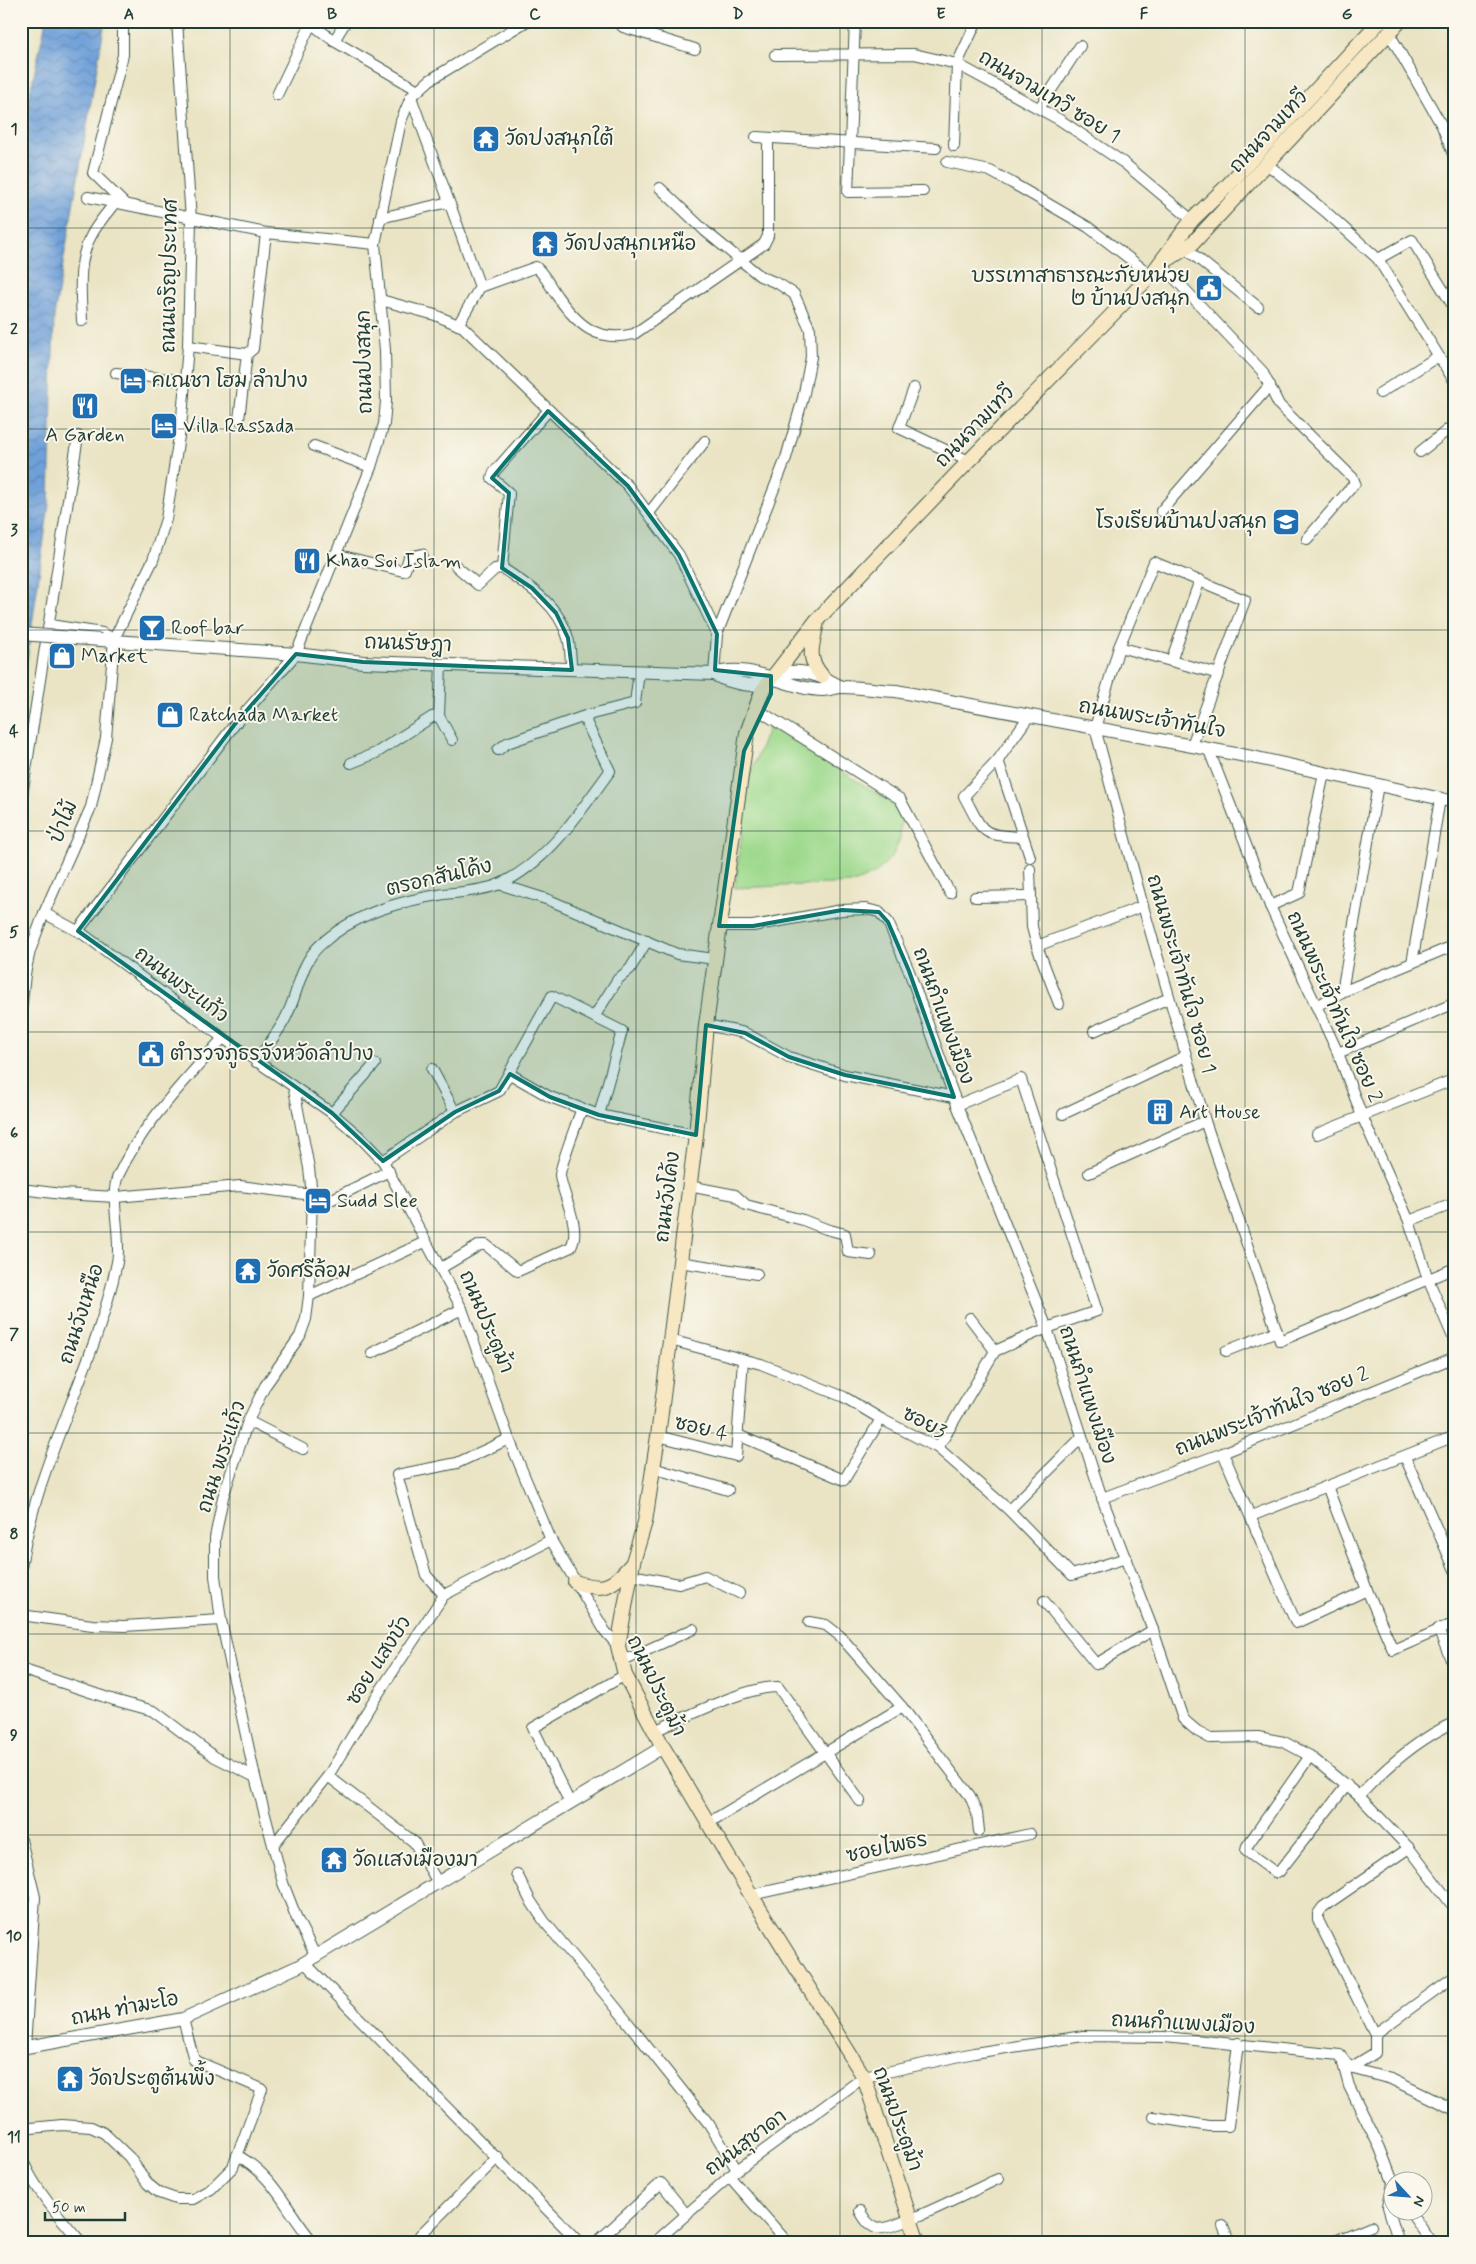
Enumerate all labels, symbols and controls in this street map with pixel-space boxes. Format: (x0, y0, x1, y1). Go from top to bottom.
text: A (124, 4, 134, 25)
text: B (327, 4, 337, 25)
text: C (529, 4, 541, 25)
text: D (732, 4, 744, 25)
text: E (936, 4, 946, 25)
text: F (1140, 4, 1149, 25)
text: G (1342, 4, 1353, 25)
street label: ถนนจามเทวี ซอย 1 (973, 44, 1125, 150)
street label: ถนนจามเทวี (1224, 85, 1314, 179)
text: 1 (10, 119, 18, 140)
temple icon: วัดปงสนุกใต้ (471, 124, 501, 154)
place label: วัดปงสนุกใต้ (505, 125, 614, 154)
street label: ถนนเจริญประเทศ (155, 197, 185, 353)
temple icon: วัดปงสนุกเหนือ (530, 229, 560, 259)
place label: วัดปงสนุกเหนือ (564, 231, 696, 259)
place label: บรรเทาสาธารณะภัยหน่วย ๒ บ้านปงสนุก (971, 262, 1190, 314)
public building icon: บรรเทาสาธารณะภัยหน่วย ๒ บ้านปงสนุก (1194, 273, 1224, 303)
street label: ถนนปงสนุก (351, 310, 380, 414)
text: 2 (10, 319, 18, 340)
hotel icon: คเณชา โฮม ลำปาง (118, 366, 148, 396)
place label: คเณชา โฮม ลำปาง (152, 367, 308, 395)
street label: ถนนจามเทวี (929, 380, 1021, 474)
restaurant icon: A Garden (70, 391, 100, 421)
hotel icon: Villa Rassada (149, 411, 179, 441)
place label: Villa Rassada (183, 413, 294, 440)
place label: A Garden (45, 422, 125, 449)
school or university icon: โรงเรียนบ้านปงสนุก (1271, 507, 1301, 537)
place label: โรงเรียนบ้านปงสนุก (1096, 508, 1267, 537)
text: 3 (10, 520, 18, 541)
restaurant icon: Khao Soi Islam (292, 546, 322, 576)
place label: Khao Soi Islam (326, 548, 462, 575)
bar icon: Roof bar (137, 613, 167, 643)
place label: Roof bar (171, 615, 244, 642)
street label: ถนนรัษฎา (364, 629, 452, 659)
shop icon: Market (47, 641, 77, 671)
place label: Market (81, 643, 148, 670)
street label: ถนนพระเจ้าทันใจ (1076, 692, 1228, 745)
shop icon: Ratchada Market (155, 700, 185, 730)
place label: Ratchada Market (189, 702, 338, 729)
text: 4 (9, 721, 19, 742)
street label: ป่าไม้ (42, 796, 85, 848)
street label: ตรอกสันโค้ง (383, 852, 495, 903)
street label: ถนนพระเจ้าทันใจ ซอย 1 (1140, 871, 1223, 1077)
street label: ถนนพระเจ้าทันใจ ซอย 2 (1280, 907, 1389, 1107)
text: 5 (9, 922, 19, 943)
street label: ถนนพระแก้ว (128, 940, 234, 1029)
street label: ถนนกำแพงเมือง (906, 943, 981, 1088)
public building icon: ตำรวจภูธรจังหวัดลำปาง (136, 1039, 166, 1069)
place label: ตำรวจภูธรจังหวัดลำปาง (170, 1040, 374, 1069)
building icon: Art House (1145, 1097, 1175, 1127)
place label: Art House (1179, 1099, 1261, 1126)
text: 6 (10, 1123, 18, 1144)
street label: ถนนวังโค้ง (648, 1150, 687, 1244)
hotel icon: Sudd Slee (303, 1186, 333, 1216)
place label: Sudd Slee (337, 1188, 418, 1215)
temple icon: วัดศรีล้อม (233, 1256, 263, 1286)
place label: วัดศรีล้อม (267, 1257, 351, 1285)
street label: ถนนวังเหนือ (53, 1260, 111, 1368)
street label: ถนนประตูม้า (451, 1266, 521, 1378)
street label: ถนนกำแพงเมือง (1052, 1322, 1123, 1468)
text: 7 (9, 1324, 19, 1345)
street label: ถนนพระเจ้าทันใจ ซอย 2 (1171, 1360, 1373, 1463)
street label: ถนน พระแก้ว (190, 1397, 253, 1516)
street label: ซอย3 (897, 1400, 951, 1446)
street label: ซอย 4 (671, 1409, 731, 1449)
text: 8 (9, 1524, 19, 1545)
street label: ซอย แสงบัว (340, 1611, 418, 1711)
street label: ถนนประตูม้า (619, 1630, 693, 1742)
text: 9 (10, 1725, 18, 1746)
street label: ซอยไพธร (844, 1825, 930, 1870)
temple icon: วัดแสงเมืองมา (319, 1845, 349, 1875)
place label: วัดแสงเมืองมา (353, 1847, 478, 1874)
text: 10 (6, 1926, 22, 1947)
street label: ถนน ท่ามะโอ (69, 1984, 181, 2033)
street label: ถนนกำแพงเมือง (1110, 2006, 1256, 2041)
place label: วัดประตูต้นพึ้ง (89, 2059, 215, 2094)
street label: ถนนประตูม้า (865, 2063, 929, 2175)
temple icon: วัดประตูต้นพึ้ง (55, 2064, 85, 2094)
street label: ถนนสุชาดา (700, 2103, 793, 2183)
text: 11 (7, 2127, 21, 2148)
north arrow (1384, 2172, 1434, 2222)
scale bar (45, 2189, 125, 2221)
text: N (1409, 2193, 1429, 2209)
text: 50 m (52, 2198, 86, 2218)

